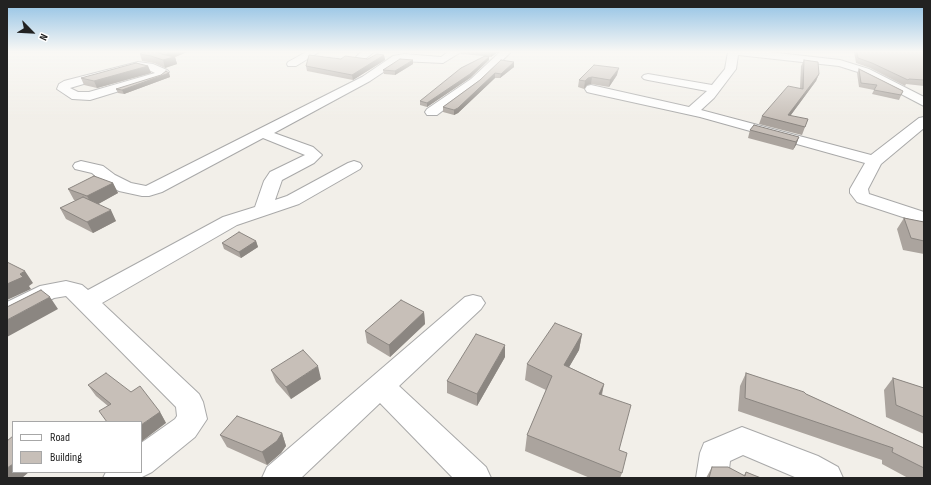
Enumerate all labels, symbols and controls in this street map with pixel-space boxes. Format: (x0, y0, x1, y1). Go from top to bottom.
north arrow (12, 12, 52, 52)
text: N (36, 32, 51, 42)
legend (12, 421, 142, 473)
text: Road (50, 430, 70, 445)
text: Building (50, 450, 82, 465)

